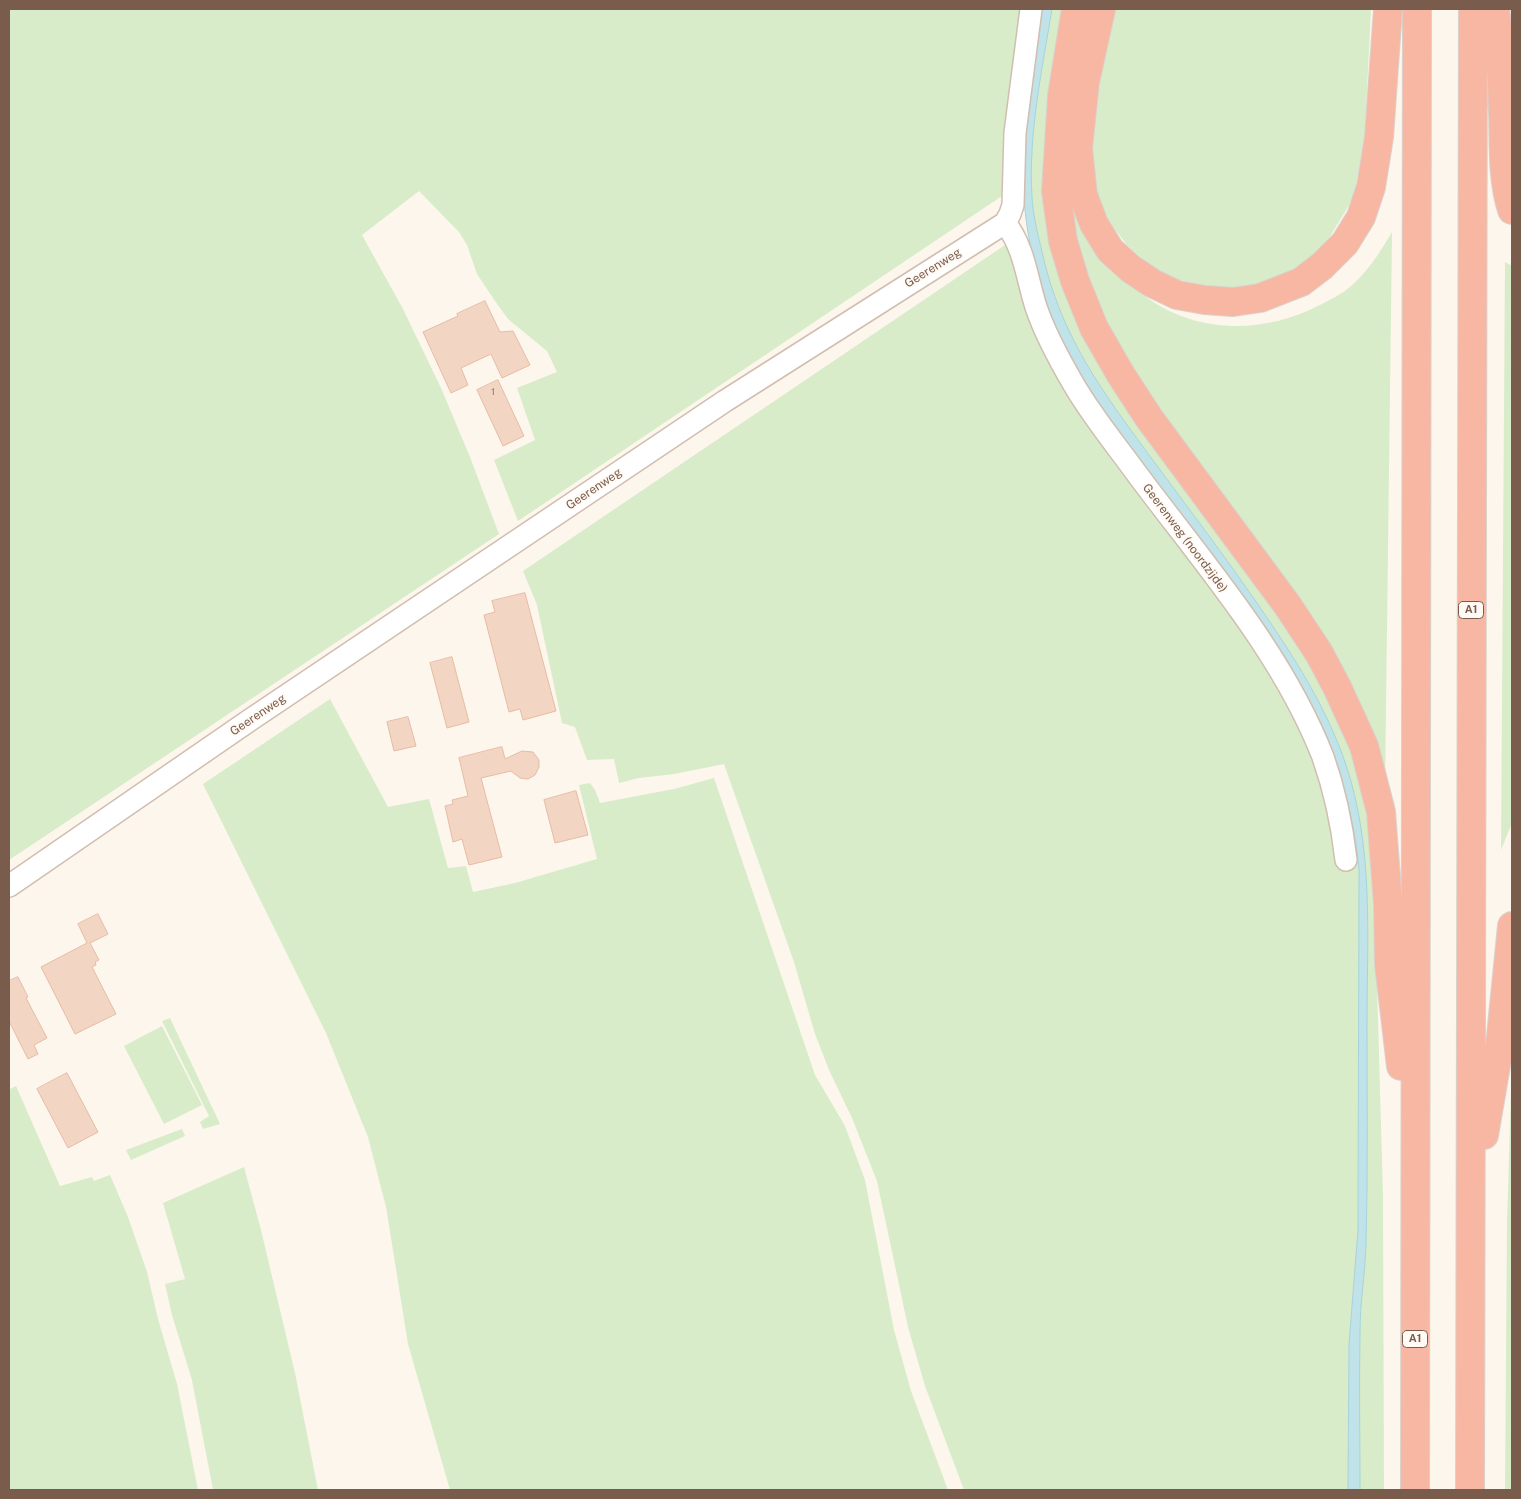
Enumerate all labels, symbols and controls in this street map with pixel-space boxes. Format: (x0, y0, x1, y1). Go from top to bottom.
street label: Geerenweg (902, 245, 964, 291)
house number: 1 (491, 386, 495, 398)
street label: Geerenweg (563, 465, 625, 513)
street label: Geerenweg (noordzijde) (1139, 481, 1231, 595)
road number: A1 (1458, 602, 1484, 618)
street label: Geerenweg (227, 691, 289, 739)
road number: A1 (1402, 1330, 1428, 1348)

